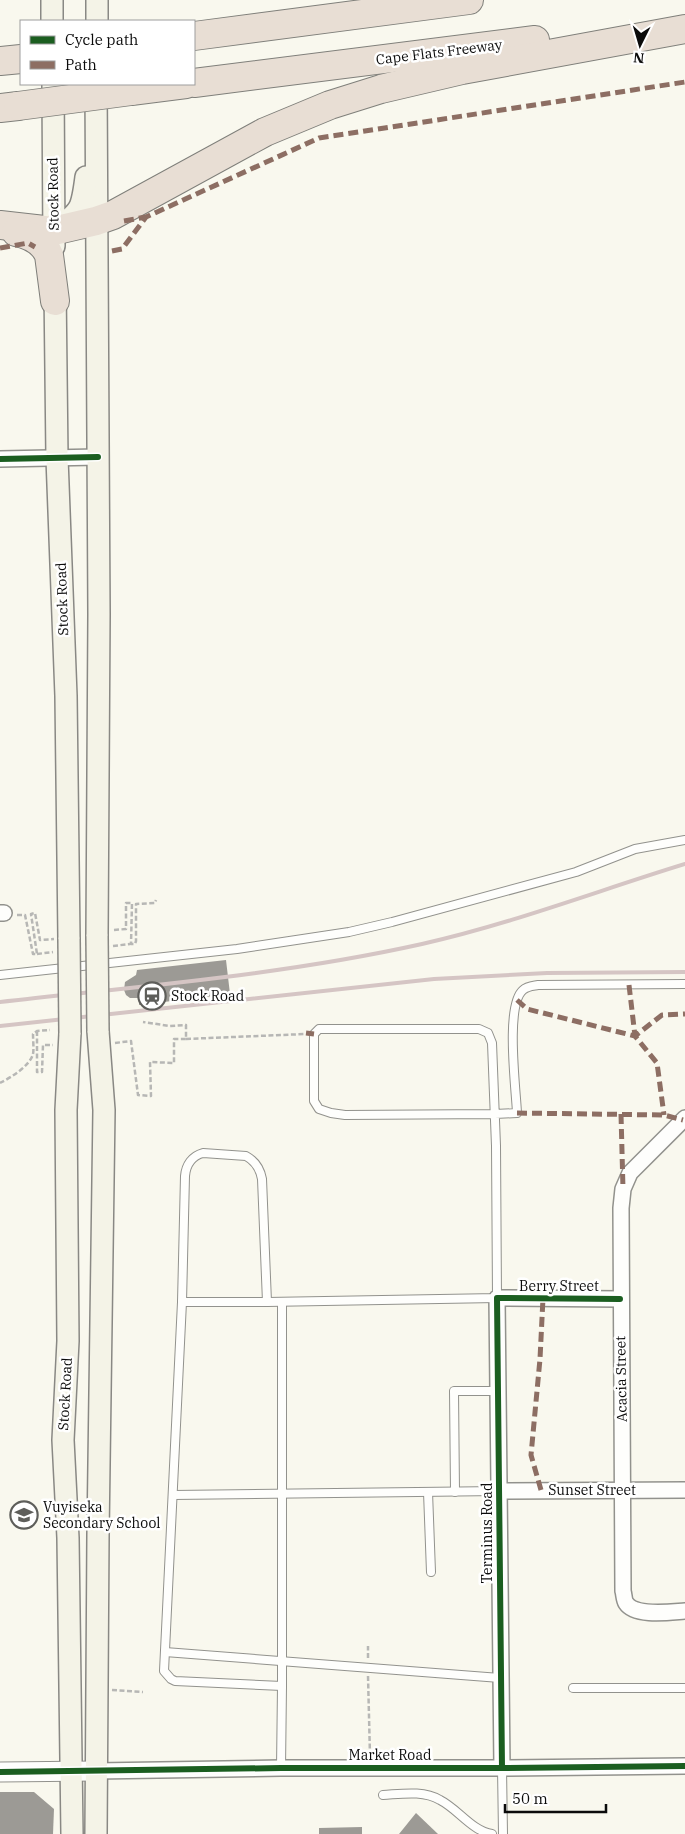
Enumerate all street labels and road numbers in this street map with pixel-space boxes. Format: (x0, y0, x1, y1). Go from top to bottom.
street label: Cape Flats Freeway (375, 35, 504, 69)
street label: Stock Road (43, 157, 63, 231)
street label: Stock Road (52, 562, 72, 636)
street label: Berry Street (519, 1277, 599, 1295)
street label: Acacia Street (611, 1336, 631, 1422)
street label: Stock Road (54, 1356, 76, 1431)
street label: Sunset Street (548, 1481, 636, 1499)
street label: Terminus Road (478, 1482, 496, 1584)
street label: Market Road (348, 1746, 432, 1764)

